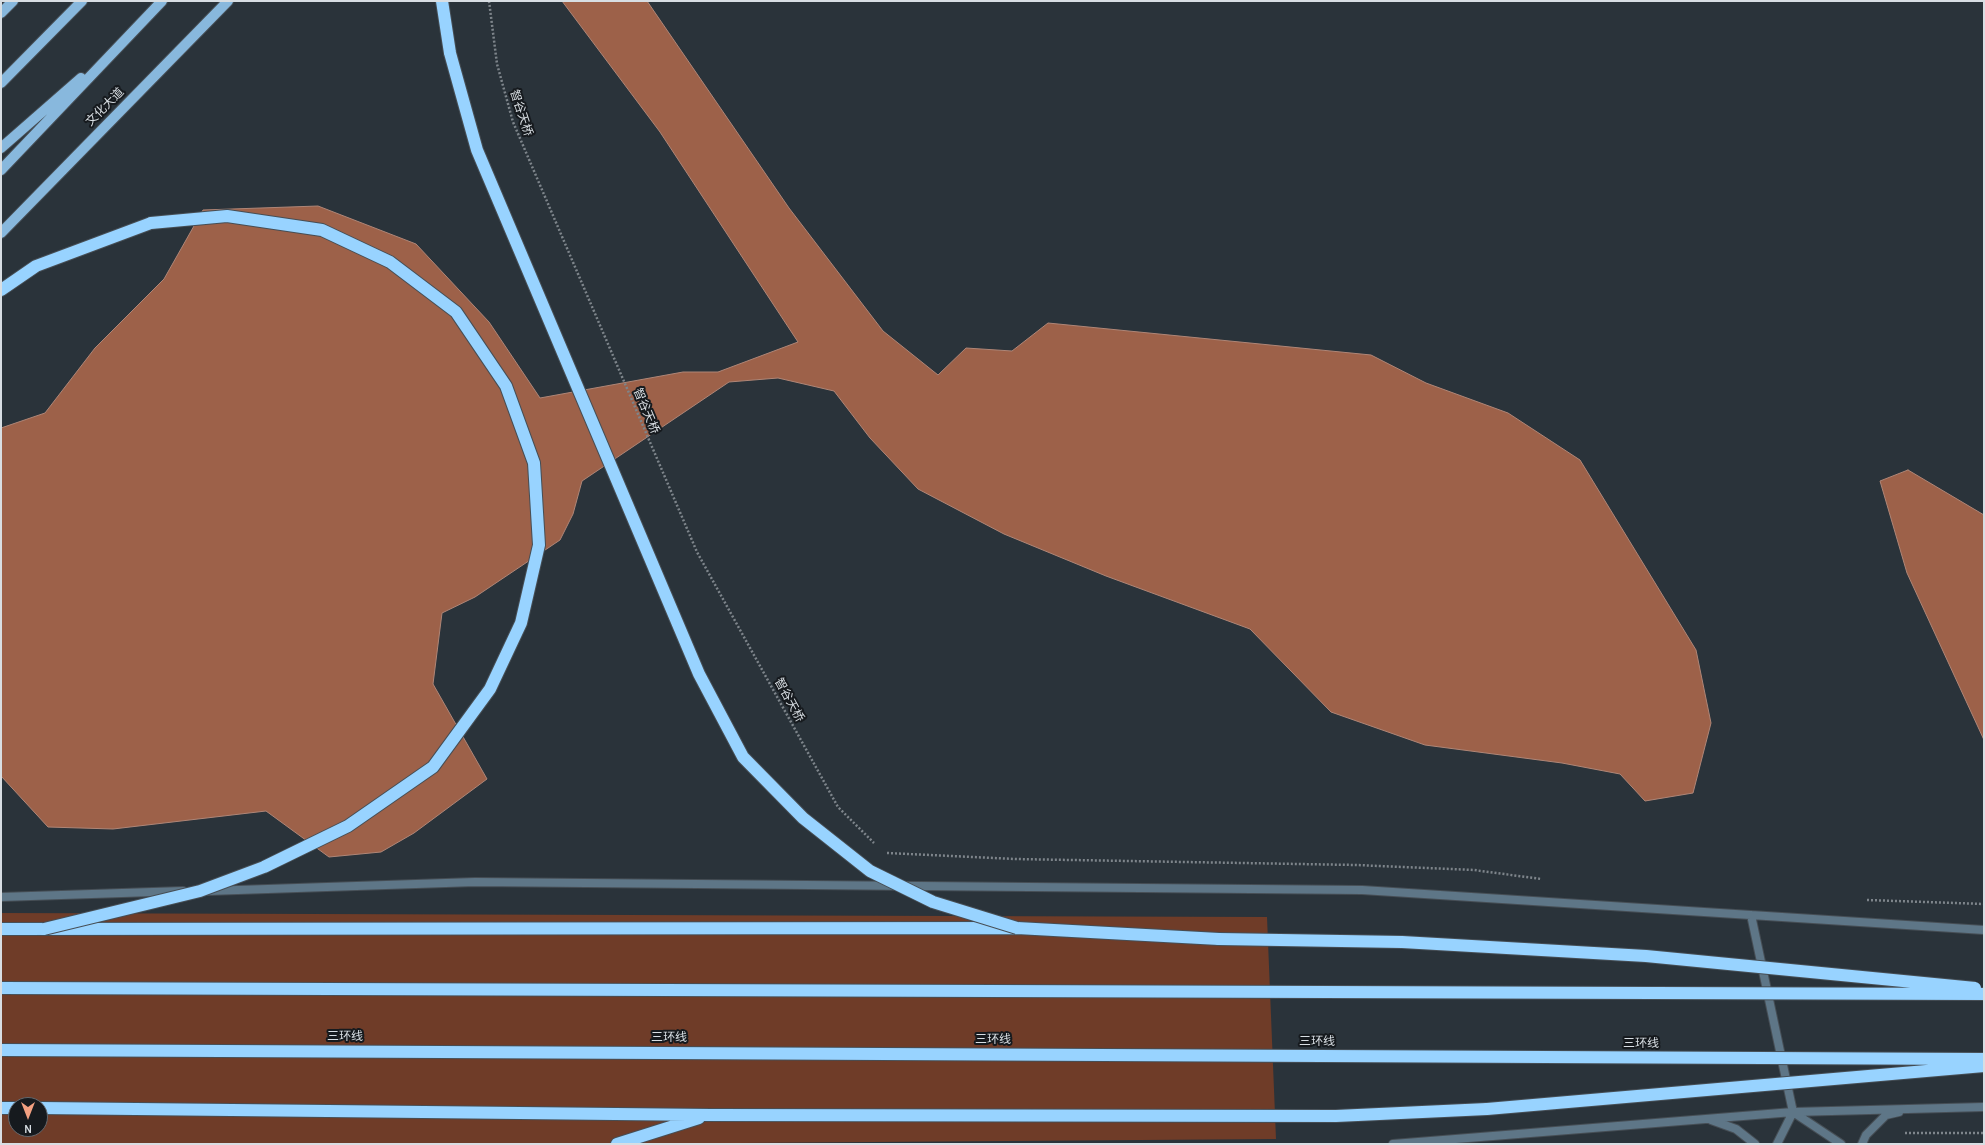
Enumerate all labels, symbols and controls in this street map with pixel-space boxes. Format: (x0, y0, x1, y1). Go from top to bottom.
street label: 文化大道 (83, 85, 127, 129)
street label: 智谷天桥 (507, 88, 535, 138)
street label: 智谷天桥 (630, 386, 662, 436)
street label: 智谷天桥 (771, 676, 807, 724)
street label: 三环线 (327, 1030, 363, 1044)
street label: 三环线 (651, 1031, 687, 1045)
street label: 三环线 (975, 1033, 1011, 1047)
street label: 三环线 (1299, 1035, 1335, 1049)
street label: 三环线 (1623, 1037, 1659, 1051)
north arrow (8, 1097, 48, 1137)
text: N (24, 1122, 32, 1135)

